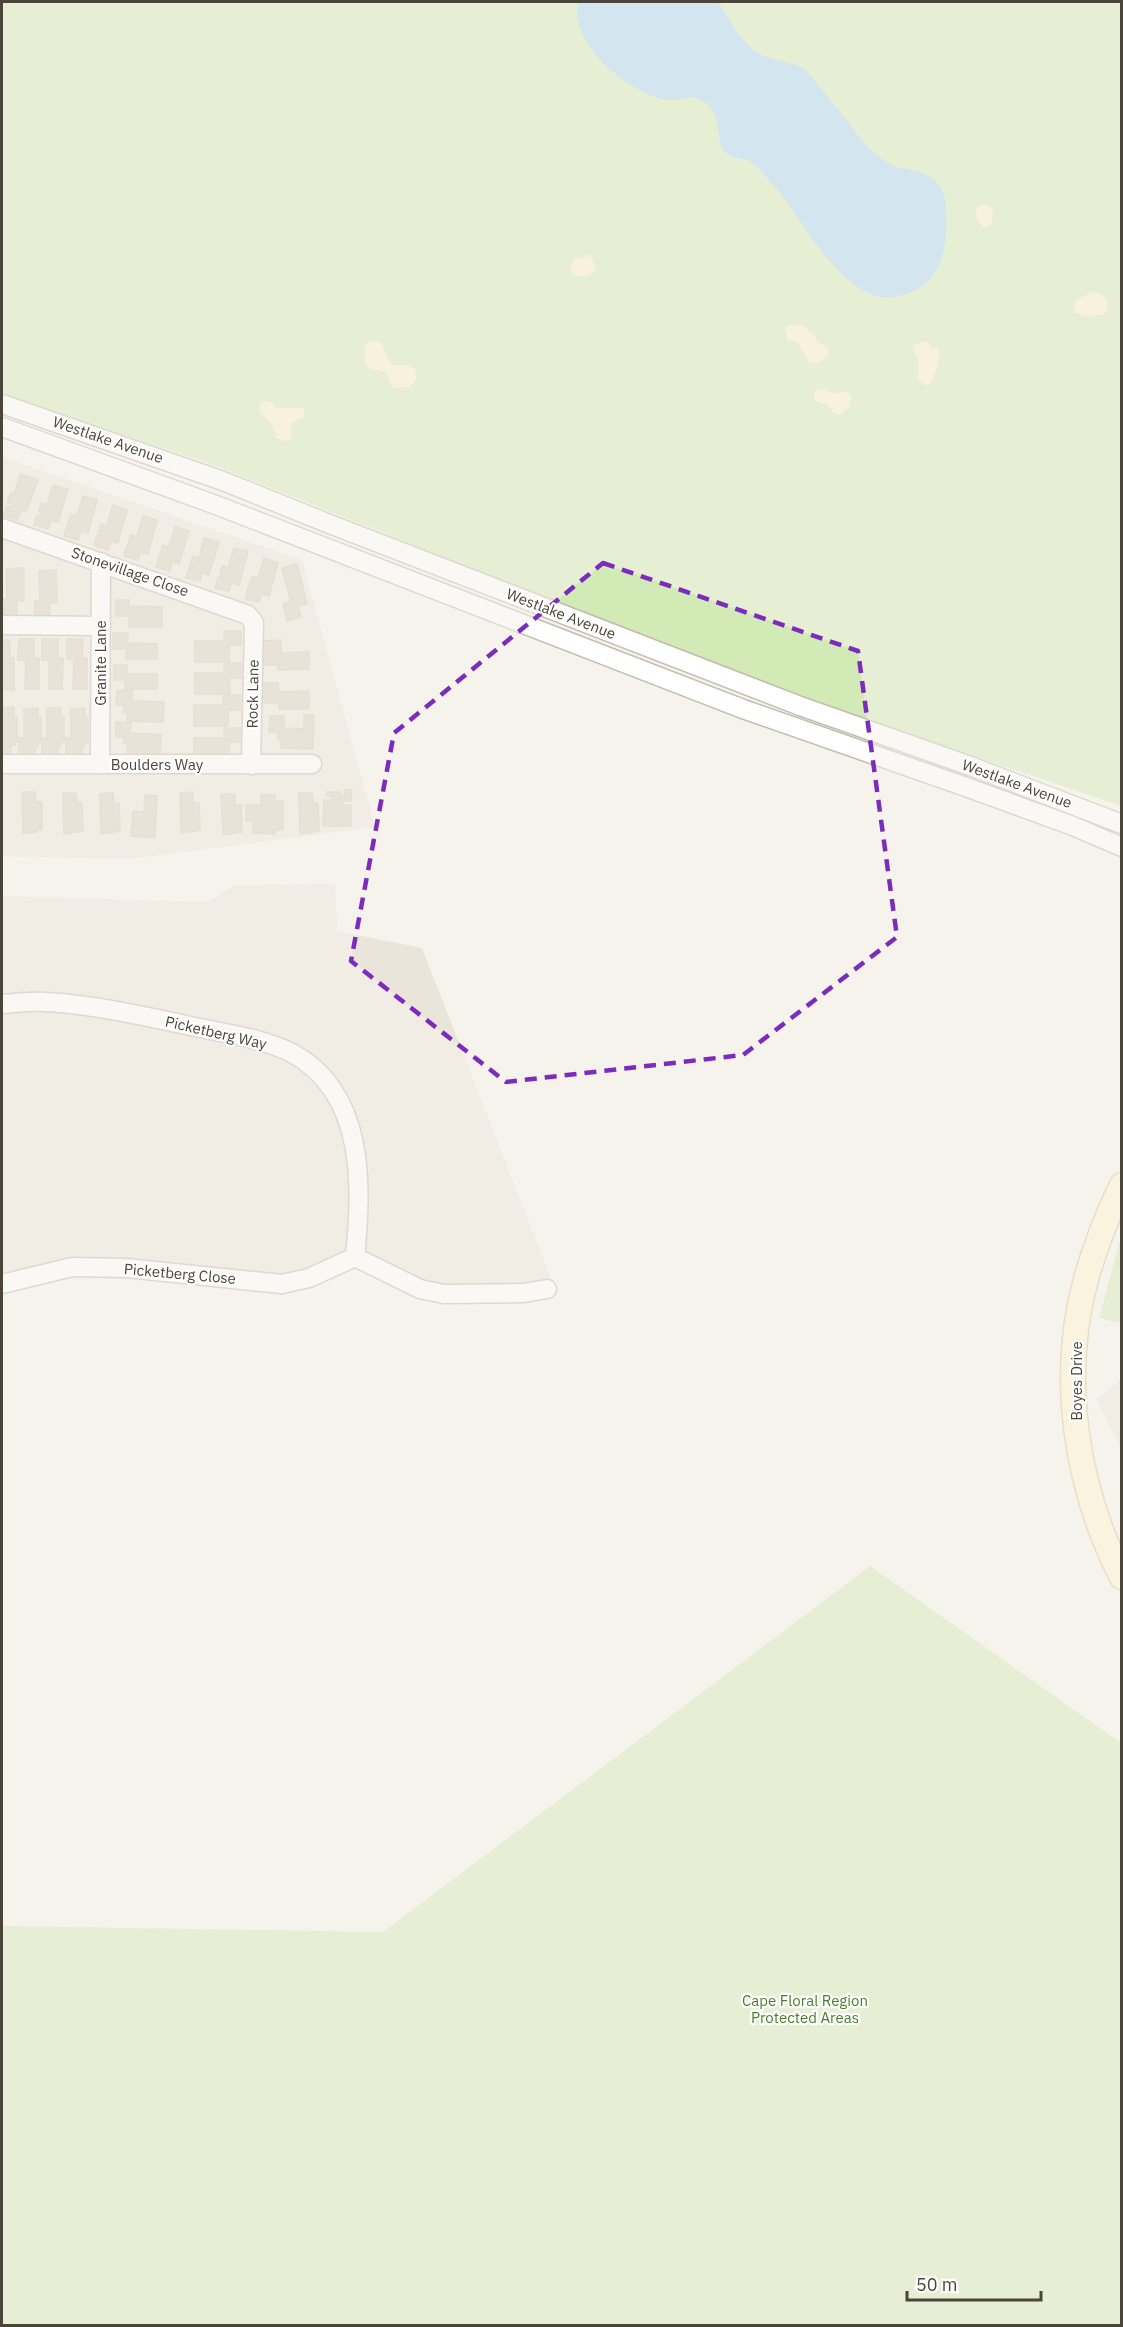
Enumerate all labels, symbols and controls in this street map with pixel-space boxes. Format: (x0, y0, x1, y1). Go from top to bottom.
street label: Westlake Avenue (50, 412, 166, 467)
street label: Stonevillage Close (69, 543, 191, 601)
street label: Westlake Avenue (504, 584, 618, 643)
street label: Granite Lane (91, 620, 110, 706)
street label: Rock Lane (242, 659, 263, 729)
street label: Boulders Way (111, 755, 204, 774)
street label: Westlake Avenue (960, 755, 1075, 812)
street label: Picketberg Way (163, 1012, 269, 1054)
street label: Picketberg Close (123, 1259, 237, 1288)
street label: Boyes Drive (1067, 1341, 1086, 1421)
park label: Cape Floral Region Protected Areas (742, 1991, 868, 2027)
scale bar (907, 2264, 1040, 2302)
text: 50 m (916, 2273, 958, 2296)

